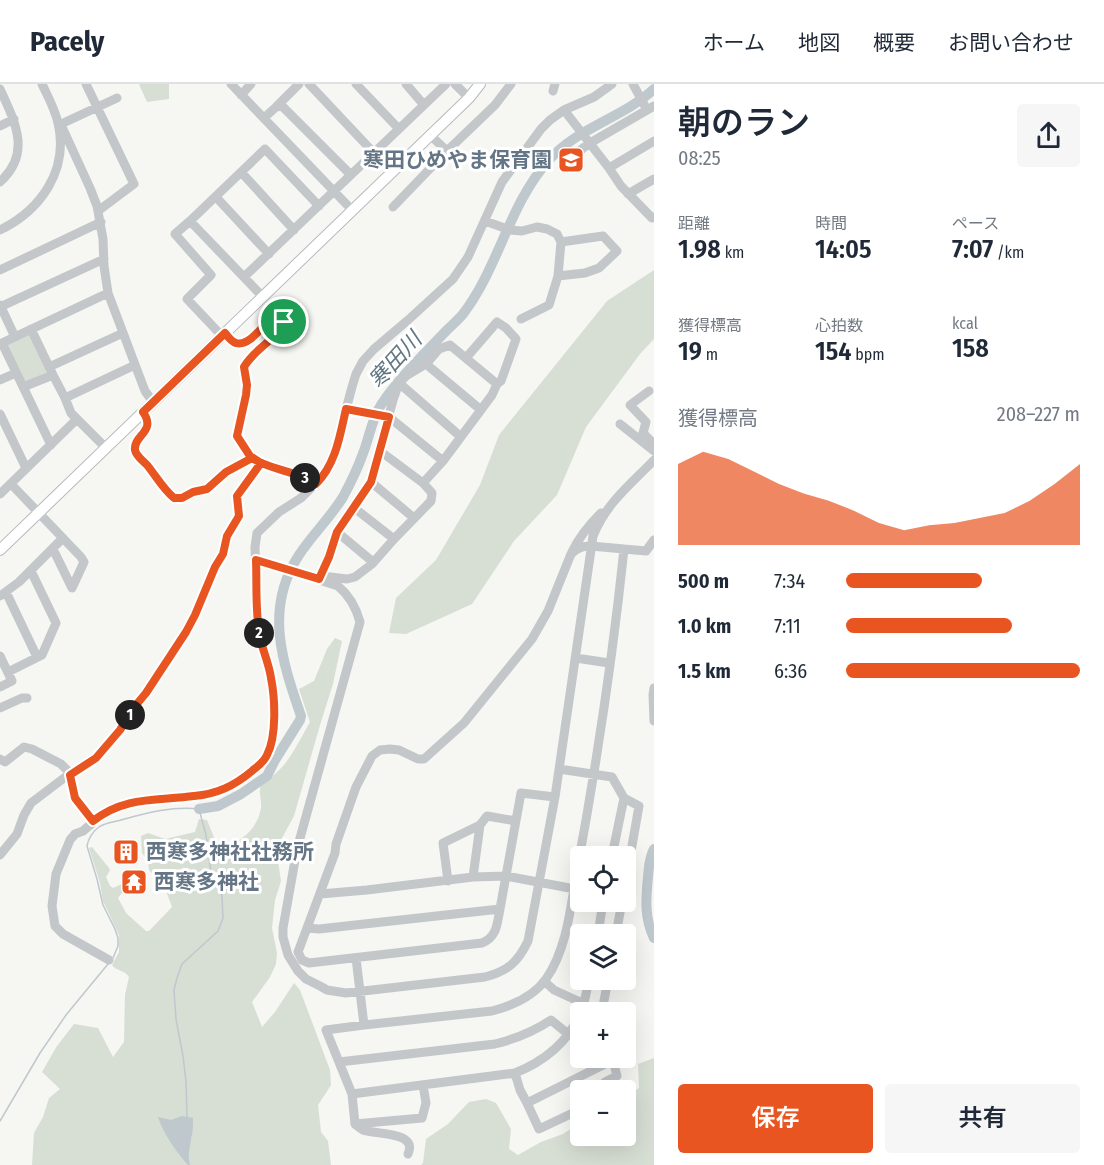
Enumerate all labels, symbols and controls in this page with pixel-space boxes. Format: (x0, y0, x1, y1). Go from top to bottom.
text: Pacely (30, 25, 104, 58)
text: ホーム (703, 30, 765, 56)
text: 地図 (798, 30, 840, 56)
text: 概要 (873, 30, 915, 56)
text: お問い合わせ (948, 30, 1074, 56)
text: 朝のラン (678, 103, 810, 143)
button: share (1017, 104, 1080, 167)
school or university icon: 寒田ひめやま保育園 (556, 145, 586, 175)
text: 08:25 (678, 146, 721, 170)
place label: 寒田ひめやま保育園 (363, 147, 552, 173)
text: 距離 (678, 214, 710, 233)
text: 時間 (815, 214, 847, 233)
text: ペース (952, 214, 999, 233)
text: 1.98 (678, 234, 721, 265)
text: 14:05 (815, 234, 871, 265)
text: 7:07 (952, 234, 993, 265)
text: km (721, 243, 744, 262)
text: /km (993, 243, 1024, 262)
pin (258, 296, 309, 347)
icon: arrive (267, 305, 300, 338)
text: kcal (952, 314, 978, 333)
text: 獲得標高 (678, 316, 742, 335)
text: 心拍数 (815, 316, 863, 335)
water label: 寒田川 (363, 325, 428, 394)
text: 158 (952, 333, 989, 364)
text: 19 (678, 336, 702, 367)
text: 154 (815, 336, 852, 367)
text: m (702, 345, 718, 364)
text: bpm (852, 345, 885, 364)
text: 208–227 m (997, 402, 1080, 426)
text: 獲得標高 (678, 406, 758, 430)
pin: 3 (290, 463, 320, 493)
text: 3 (301, 468, 309, 487)
text: 500 m (678, 569, 729, 593)
text: 7:34 (774, 569, 805, 593)
text: 1.0 km (678, 614, 731, 638)
text: 7:11 (774, 614, 801, 638)
pin: 2 (244, 618, 274, 648)
text: 2 (255, 623, 263, 642)
text: 1.5 km (678, 659, 731, 683)
text: 6:36 (774, 659, 807, 683)
pin: 1 (115, 700, 145, 730)
text: 1 (127, 705, 133, 724)
building icon: 西寒多神社社務所 (111, 837, 141, 867)
place label: 西寒多神社社務所 (146, 839, 314, 865)
map controls (570, 846, 636, 1146)
button: locate (570, 846, 636, 912)
temple icon: 西寒多神社 (119, 867, 149, 897)
place label: 西寒多神社 (154, 869, 259, 895)
button: layers (570, 924, 636, 990)
button: + (570, 1002, 636, 1068)
button: − (570, 1080, 636, 1146)
button: 保存 (678, 1084, 873, 1153)
button: 共有 (885, 1084, 1080, 1153)

